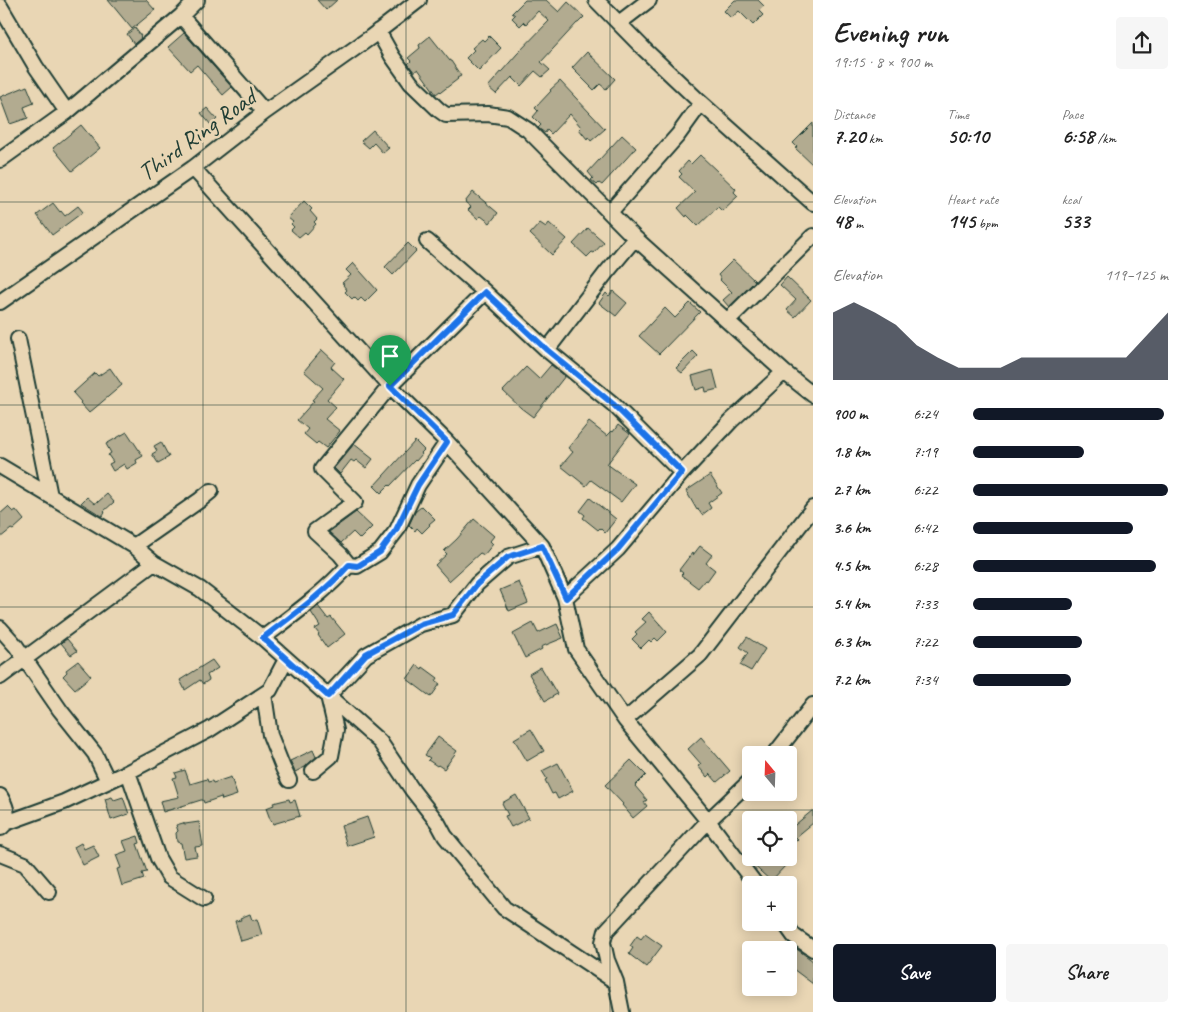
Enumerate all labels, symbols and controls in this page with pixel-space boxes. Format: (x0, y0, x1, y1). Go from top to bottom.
text: Evening run (833, 15, 948, 50)
button: share (1116, 17, 1168, 69)
text: 19:15 · 8 × 900 m (833, 52, 932, 72)
street label: Third Ring Road (132, 80, 265, 189)
text: Distance (833, 106, 875, 123)
text: Time (947, 106, 969, 123)
text: Pace (1062, 106, 1083, 123)
text: 7.20 (833, 123, 865, 149)
text: 50:10 (947, 123, 989, 149)
text: 6:58 (1062, 123, 1094, 149)
text: km (865, 130, 883, 147)
text: /km (1094, 130, 1116, 147)
text: Elevation (833, 191, 876, 208)
text: Heart rate (947, 191, 998, 208)
text: kcal (1062, 191, 1080, 208)
text: 48 (833, 208, 852, 234)
text: 145 (947, 208, 975, 234)
text: 533 (1062, 208, 1090, 234)
text: m (852, 215, 863, 232)
text: bpm (975, 215, 998, 232)
text: Elevation (833, 265, 882, 285)
text: 119–125 m (1105, 265, 1168, 285)
pin (369, 335, 411, 386)
icon: arrive (376, 342, 404, 370)
text: 900 m (833, 404, 867, 424)
text: 6:24 (913, 404, 938, 424)
text: 1.8 km (833, 442, 870, 462)
text: 7:19 (913, 442, 938, 462)
text: 2.7 km (833, 480, 870, 500)
text: 6:22 (913, 480, 938, 500)
text: 3.6 km (833, 518, 871, 538)
text: 6:42 (913, 518, 938, 538)
text: 4.5 km (833, 556, 870, 576)
text: 6:28 (913, 556, 938, 576)
text: 5.4 km (833, 594, 870, 614)
text: 7:33 (913, 594, 938, 614)
text: 6.3 km (833, 632, 871, 652)
text: 7:22 (913, 632, 938, 652)
text: 7.2 km (833, 670, 870, 690)
text: 7:34 (913, 670, 938, 690)
north arrow (742, 746, 798, 801)
map controls (742, 746, 797, 996)
button: locate (742, 811, 797, 866)
button: + (742, 876, 797, 931)
button: − (742, 941, 797, 996)
button: Save (833, 944, 996, 1002)
button: Share (1006, 944, 1168, 1002)

